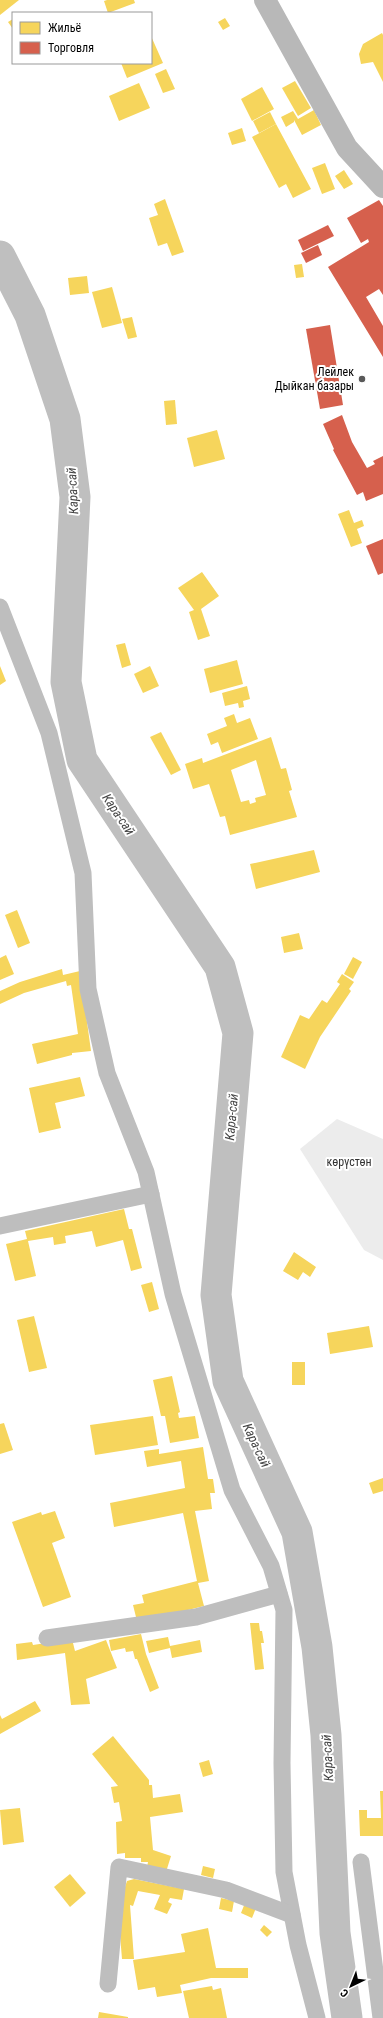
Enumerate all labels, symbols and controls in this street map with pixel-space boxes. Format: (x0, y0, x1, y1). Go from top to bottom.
legend (12, 12, 152, 64)
text: Жильё (48, 21, 81, 35)
text: Торговля (48, 41, 94, 55)
place label: Лейлек Дыйкан базары (275, 365, 354, 393)
marker: Лейлек Дыйкан базары (357, 374, 367, 384)
water label: Кара-сай (64, 467, 81, 515)
water label: Кара-сай (99, 791, 138, 838)
water label: Кара-сай (222, 1093, 241, 1141)
park label: көрүстөн (326, 1155, 372, 1169)
water label: Кара-сай (240, 1421, 273, 1470)
water label: Кара-сай (319, 1734, 336, 1782)
north arrow (331, 1966, 371, 2006)
text: С (338, 1986, 351, 2000)

